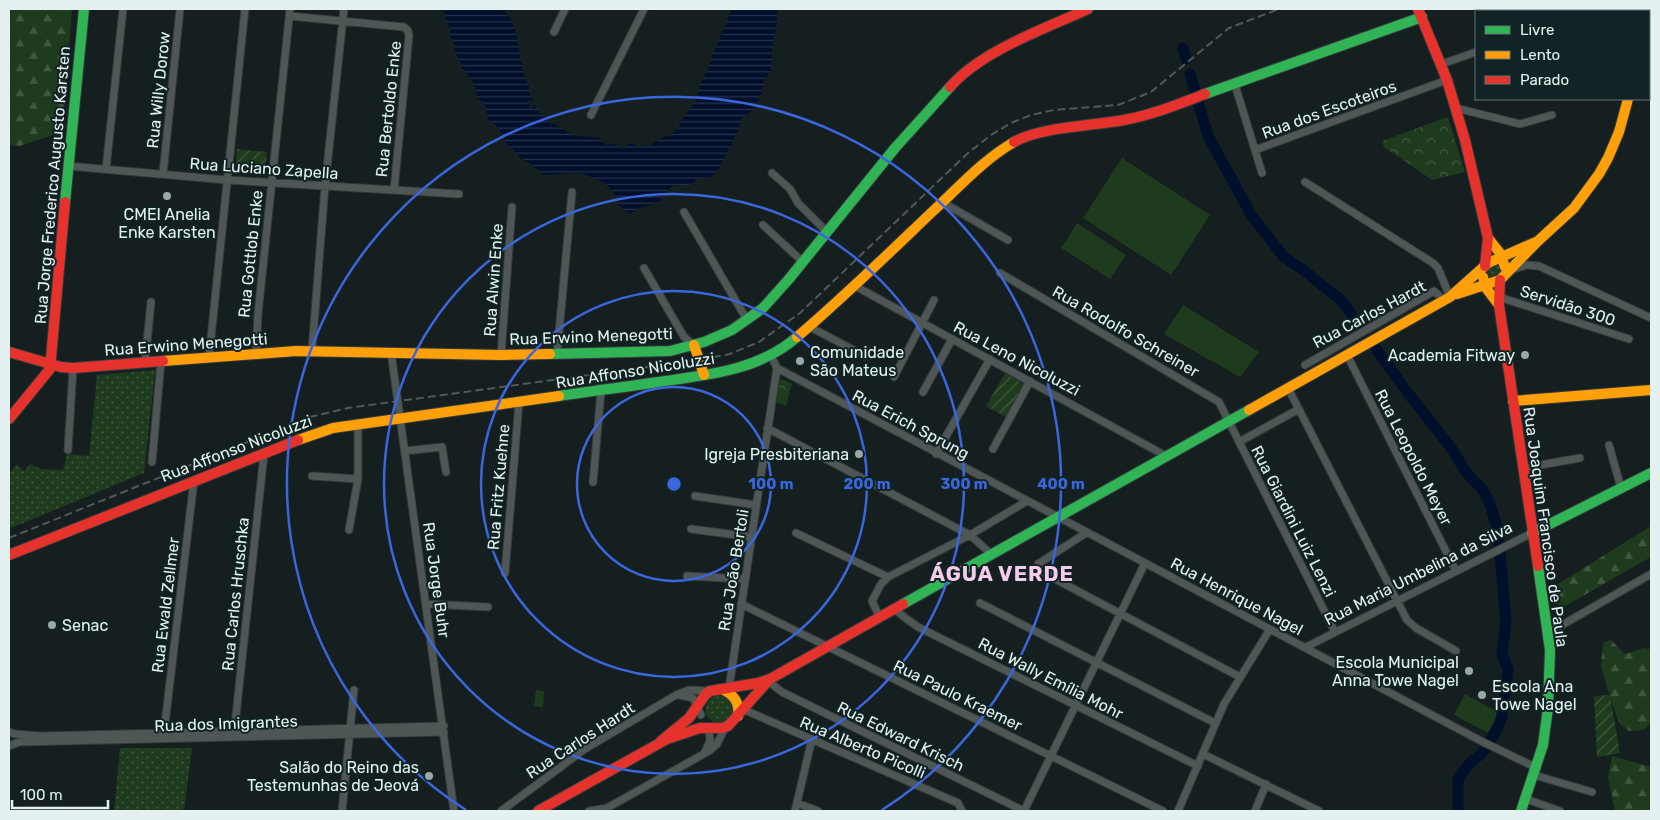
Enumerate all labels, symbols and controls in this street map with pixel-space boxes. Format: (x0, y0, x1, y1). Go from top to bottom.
legend (1475, 10, 1650, 100)
text: Livre (1520, 21, 1554, 39)
street label: Rua Willy Dorow (143, 31, 174, 149)
street label: Rua Bertoldo Enke (372, 40, 405, 178)
street label: Rua Jorge Frederico Augusto Karsten (31, 45, 74, 325)
text: Lento (1520, 46, 1560, 64)
text: Parado (1520, 71, 1569, 89)
street label: Rua dos Escoteiros (1259, 76, 1399, 143)
street label: Rua Luciano Zapella (189, 154, 339, 183)
street label: Rua Gottlob Enke (234, 189, 267, 319)
marker: CMEI Anelia Enke Karsten (161, 190, 173, 202)
place label: CMEI Anelia Enke Karsten (118, 205, 216, 242)
street label: Rua Alwin Enke (480, 223, 507, 337)
street label: Rua Carlos Hardt (1309, 277, 1429, 352)
street label: Servidão 300 (1518, 281, 1618, 330)
street label: Rua Rodolfo Schreiner (1049, 282, 1202, 381)
street label: Rua Leno Nicoluzzi (950, 317, 1083, 400)
street label: Rua Erwino Menegotti (509, 324, 673, 349)
street label: Rua Erwino Menegotti (104, 329, 268, 360)
place label: Comunidade São Mateus (810, 343, 904, 380)
place label: Academia Fitway (1388, 346, 1515, 365)
street label: Rua Affonso Nicoluzzi (554, 349, 716, 392)
marker: Academia Fitway (1519, 349, 1531, 361)
marker: Comunidade São Mateus (794, 355, 806, 367)
street label: Rua Erich Sprung (849, 386, 972, 463)
street label: Rua Leopoldo Meyer (1371, 386, 1456, 528)
street label: Rua Joaquim Francisco de Paula (1519, 406, 1572, 648)
street label: Rua Affonso Nicoluzzi (158, 411, 315, 486)
street label: Rua Fritz Kuehne (484, 423, 513, 551)
street label: Rua Giardini Luiz Lenzi (1247, 442, 1340, 600)
place label: Igreja Presbiteriana (704, 445, 849, 464)
marker: Igreja Presbiteriana (853, 448, 865, 460)
centre of rings (665, 475, 683, 493)
text: 100 m (749, 475, 793, 493)
text: 200 m (843, 475, 891, 493)
text: 300 m (940, 475, 988, 493)
text: 400 m (1037, 475, 1085, 493)
street label: Rua João Bertoli (714, 508, 753, 632)
street label: Rua Carlos Hruschka (218, 516, 253, 672)
street label: Rua Maria Umbelina da Silva (1321, 518, 1515, 629)
street label: Rua Jorge Buhr (419, 521, 454, 639)
street label: Rua Ewald Zellmer (148, 536, 183, 674)
street label: Rua Henrique Nagel (1167, 553, 1306, 639)
district label: ÁGUA VERDE (930, 561, 1074, 586)
place label: Senac (62, 616, 108, 635)
marker: Senac (46, 619, 58, 631)
street label: Rua Wally Emília Mohr (975, 634, 1126, 723)
place label: Escola Municipal Anna Towe Nagel (1332, 653, 1459, 690)
street label: Rua Paulo Kraemer (890, 656, 1025, 735)
marker: Escola Municipal Anna Towe Nagel (1463, 665, 1475, 677)
place label: Escola Ana Towe Nagel (1492, 677, 1577, 714)
marker: Escola Ana Towe Nagel (1476, 689, 1488, 701)
street label: Rua Edward Krisch (834, 697, 967, 775)
street label: Rua Carlos Hardt (522, 698, 638, 783)
street label: Rua dos Imigrantes (154, 712, 298, 735)
street label: Rua Alberto Picolli (797, 712, 929, 783)
place label: Salão do Reino das Testemunhas de Jeová (247, 758, 419, 795)
marker: Salão do Reino das Testemunhas de Jeová (423, 770, 435, 782)
scale bar (12, 778, 109, 810)
text: 100 m (20, 786, 62, 804)

